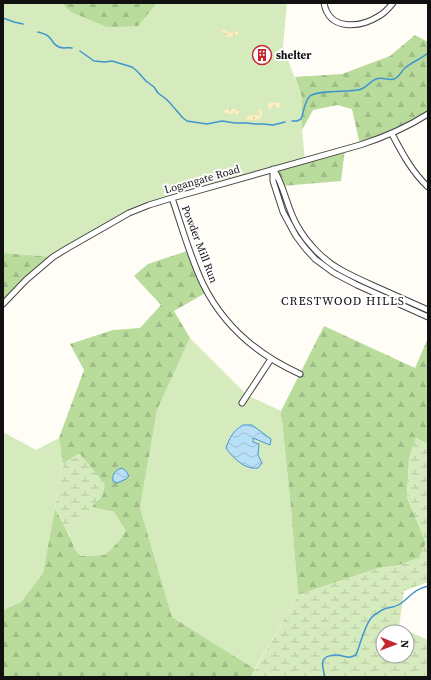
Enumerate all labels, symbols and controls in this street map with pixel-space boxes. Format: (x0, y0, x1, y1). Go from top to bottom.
building icon: shelter (251, 44, 273, 66)
place label: shelter (276, 48, 312, 63)
street label: Logangate Road (163, 161, 242, 197)
street label: Powder Mill Run (178, 203, 221, 285)
district label: CRESTWOOD HILLS (281, 293, 405, 309)
north arrow (375, 624, 415, 664)
text: N (397, 640, 412, 648)

